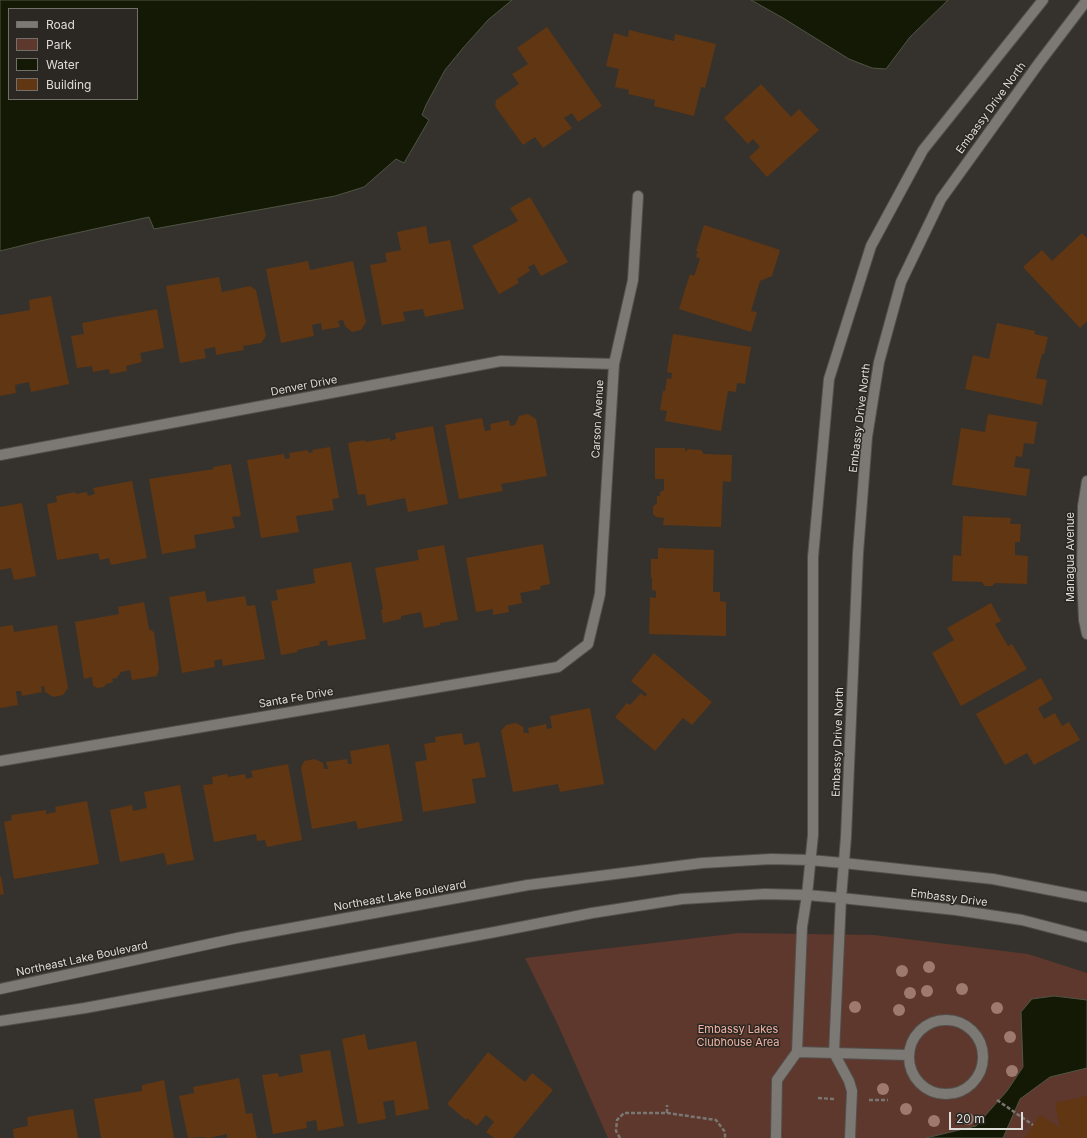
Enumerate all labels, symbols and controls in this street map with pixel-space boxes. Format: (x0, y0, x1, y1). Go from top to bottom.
legend (8, 8, 138, 100)
text: Road (46, 17, 75, 32)
text: Park (46, 37, 72, 52)
text: Water (46, 57, 79, 72)
street label: Embassy Drive North (953, 60, 1029, 156)
text: Building (46, 77, 91, 92)
street label: Embassy Drive North (847, 363, 873, 473)
street label: Denver Drive (270, 373, 338, 399)
street label: Carson Avenue (589, 379, 607, 459)
street label: Managua Avenue (1064, 512, 1078, 602)
street label: Santa Fe Drive (258, 685, 334, 711)
street label: Embassy Drive North (829, 687, 847, 797)
street label: Northeast Lake Boulevard (333, 878, 467, 914)
street label: Embassy Drive (910, 887, 988, 909)
street label: Northeast Lake Boulevard (15, 939, 149, 979)
park label: Embassy Lakes Clubhouse Area (696, 1023, 780, 1049)
scale bar (951, 1104, 1025, 1130)
text: 20 m (956, 1111, 985, 1126)

